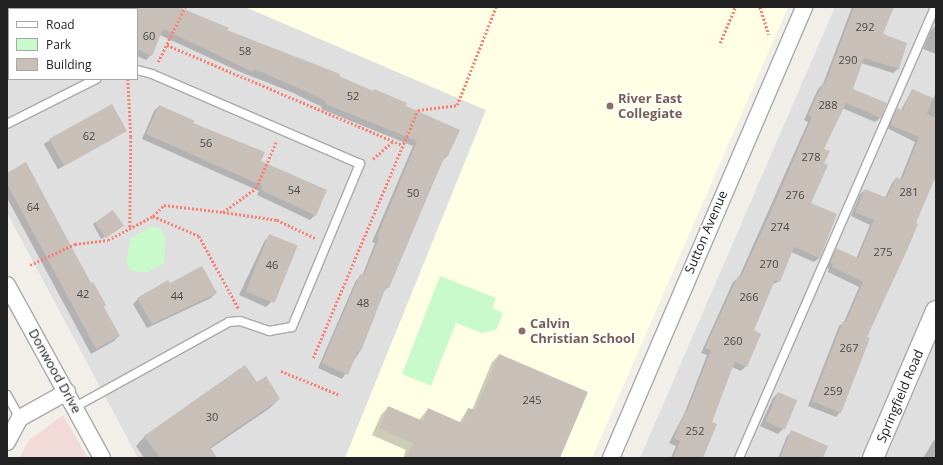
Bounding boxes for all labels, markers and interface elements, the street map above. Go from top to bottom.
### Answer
legend [8,8,138,80]
text: Road [46,16,75,33]
house number: 292 [856,20,874,34]
house number: 60 [143,29,155,43]
text: Park [46,36,71,53]
house number: 58 [239,44,251,58]
house number: 290 [839,53,857,67]
text: Building [46,56,91,73]
house number: 52 [347,89,359,103]
place label: River East Collegiate [618,91,682,122]
house number: 288 [819,98,837,112]
marker: River East Collegiate [605,101,615,111]
house number: 62 [83,129,95,143]
house number: 56 [200,136,212,150]
house number: 278 [802,150,820,164]
house number: 54 [288,183,300,197]
house number: 281 [900,185,918,199]
house number: 50 [407,186,419,200]
street label: Sutton Avenue [681,188,731,276]
house number: 276 [786,188,804,202]
house number: 64 [27,200,39,214]
house number: 274 [771,220,789,234]
house number: 275 [874,245,892,259]
house number: 270 [760,257,778,271]
house number: 46 [266,258,278,272]
house number: 42 [77,287,89,301]
house number: 44 [171,289,183,303]
house number: 266 [740,290,758,304]
house number: 48 [357,296,369,310]
place label: Calvin Christian School [530,316,635,347]
street label: Donwood Drive [25,326,85,416]
marker: Calvin Christian School [517,326,527,336]
house number: 260 [724,334,742,348]
house number: 267 [840,341,858,355]
street label: Springfield Road [873,347,927,445]
house number: 259 [824,384,842,398]
house number: 245 [523,393,541,407]
house number: 30 [206,410,218,424]
house number: 252 [686,424,704,438]

